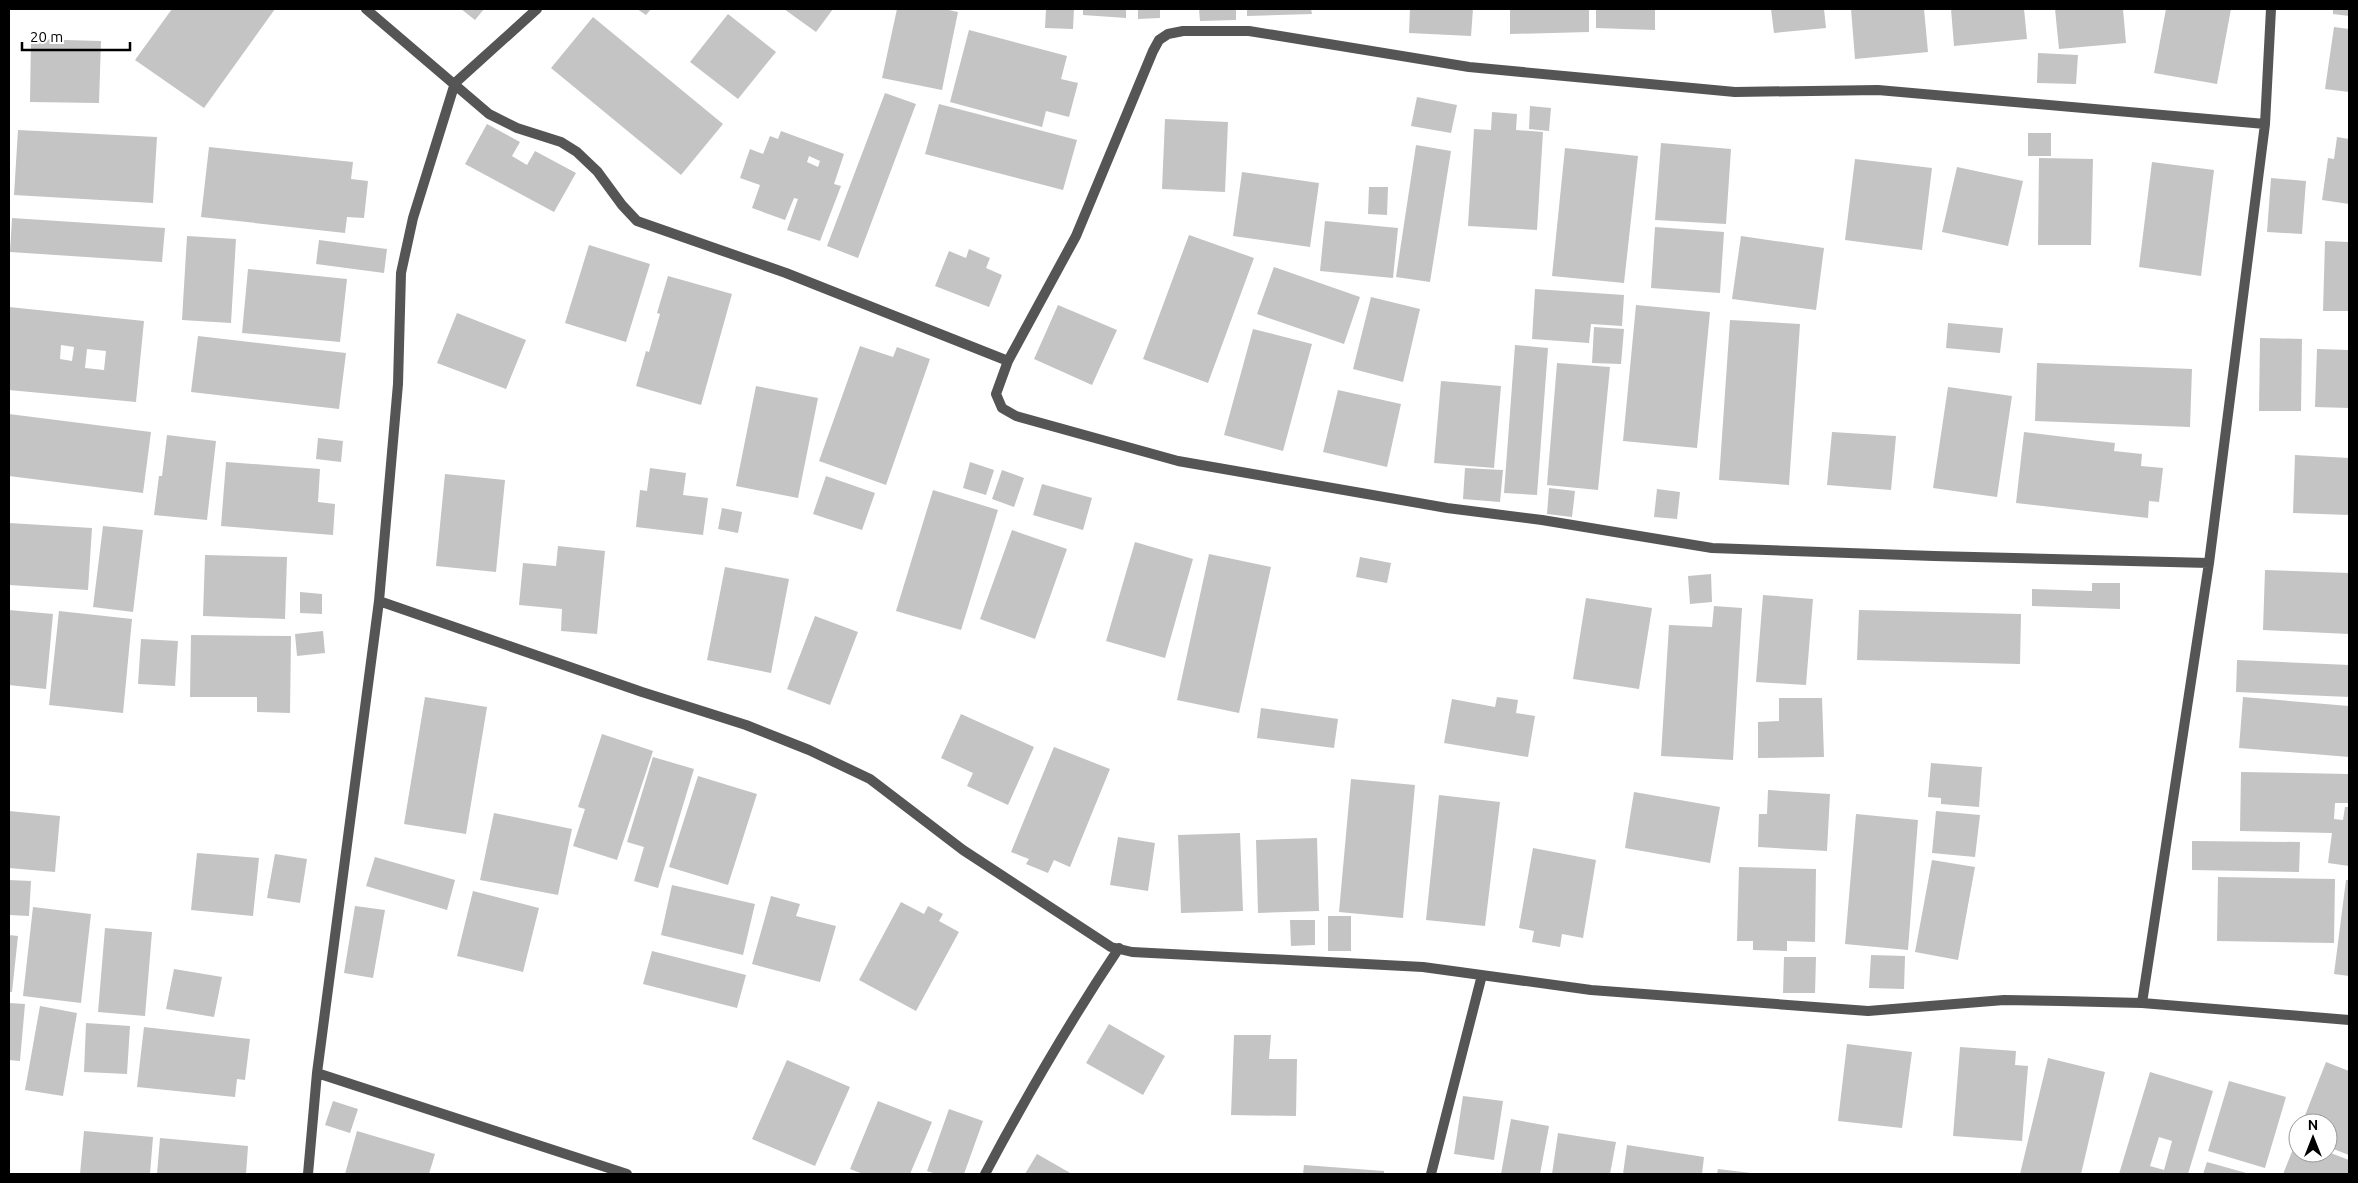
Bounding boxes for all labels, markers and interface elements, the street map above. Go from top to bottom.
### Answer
scale bar [22,20,130,52]
text: 20 m [30,28,63,45]
north arrow [2288,1113,2338,1163]
text: N [2308,1117,2318,1133]

